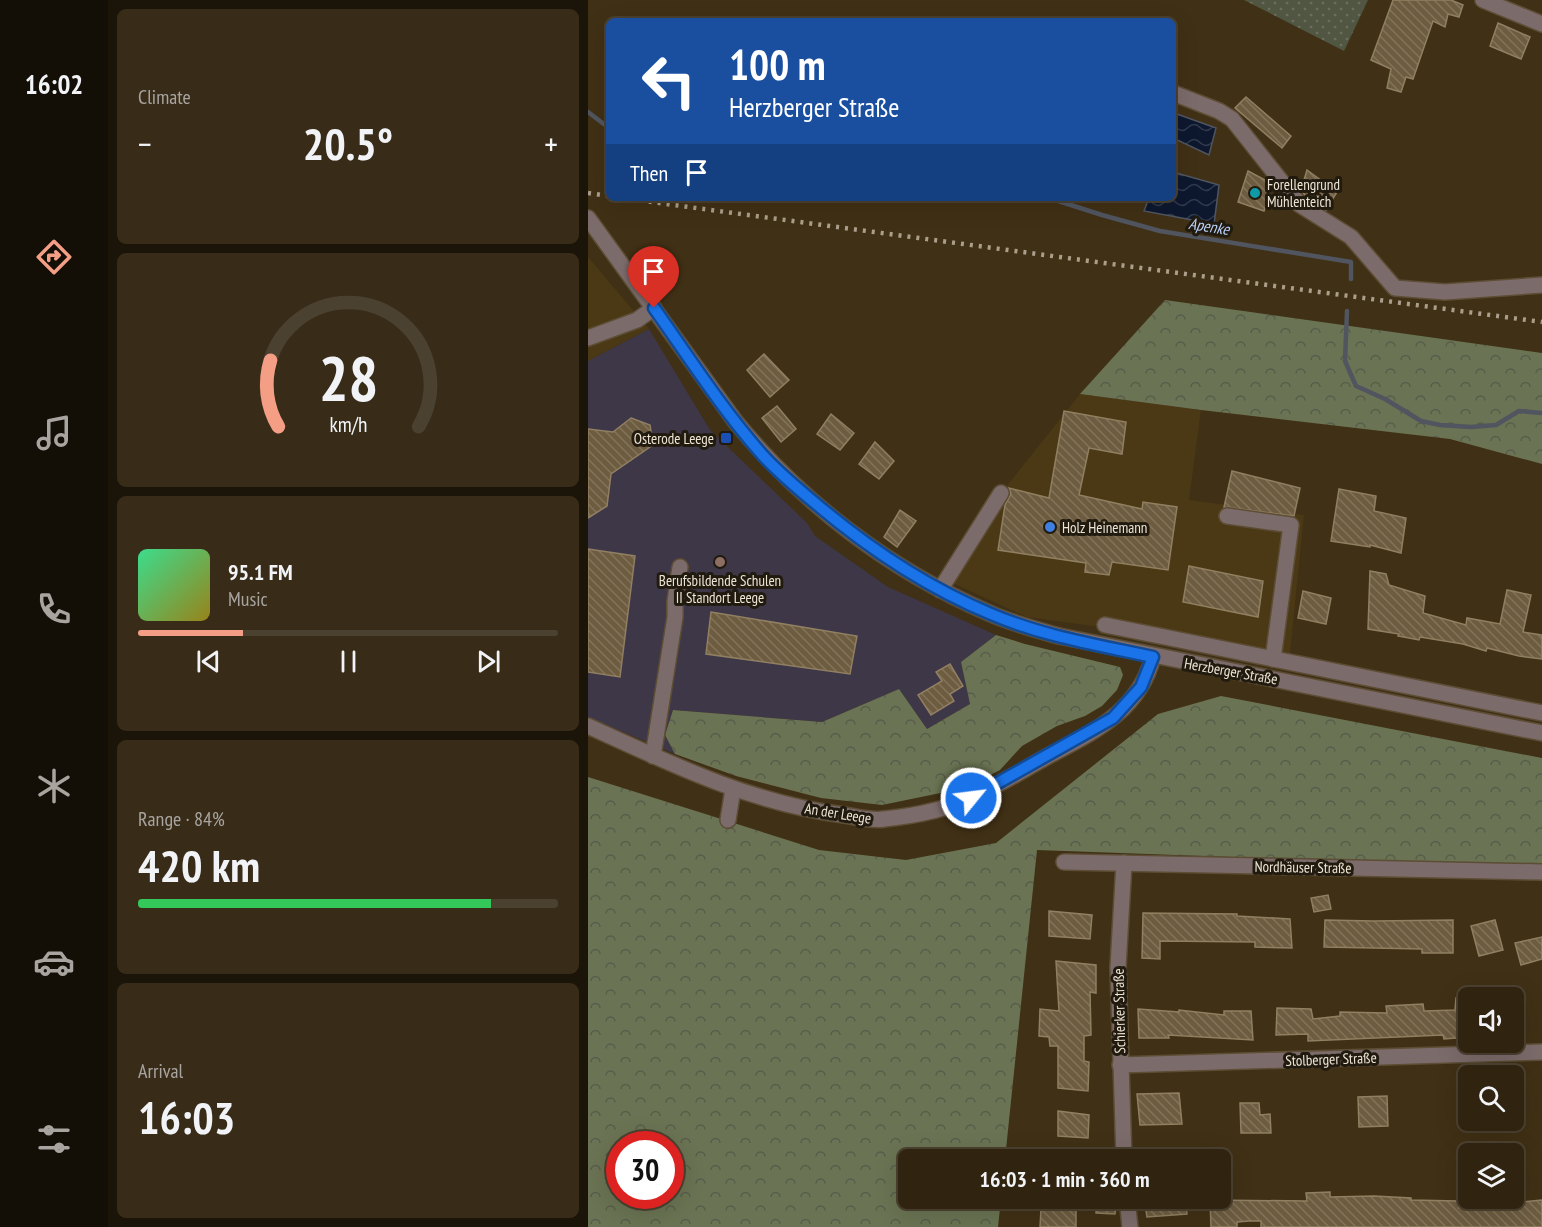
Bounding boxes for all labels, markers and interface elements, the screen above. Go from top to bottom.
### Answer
text: 100 m [729,37,826,92]
icon: left [630,42,708,120]
text: 16:02 [25,67,83,101]
text: Climate [138,84,191,110]
text: Herzberger Straße [729,90,899,124]
text: 20.5° [303,114,393,172]
text: − [138,122,152,165]
text: + [544,122,558,165]
icon: arrive [680,156,713,189]
text: Then [630,159,668,187]
place label: Forellengrund Mühlenteich [1267,175,1340,211]
marker: Forellengrund Mühlenteich [1248,186,1262,200]
water label: Apenke [1187,213,1232,239]
icon: directions [33,236,75,278]
pin [628,246,679,308]
icon: arrive [637,255,670,288]
text: 28 [318,337,378,418]
text: km/h [329,410,367,438]
icon: music [33,412,75,454]
place label: Osterode Leege [634,429,714,448]
marker: Osterode Leege [719,431,733,445]
place label: Holz Heinemann [1062,518,1147,537]
marker: Holz Heinemann [1043,520,1057,534]
marker: Berufsbildende Schulen II Standort Leege [713,555,727,569]
text: 95.1 FM [228,558,293,586]
place label: Berufsbildende Schulen II Standort Leege [659,571,781,607]
text: Music [228,586,268,612]
icon: phone [33,588,75,630]
icon: previous [192,645,225,678]
icon: pause [332,645,365,678]
icon: next [472,645,505,678]
street label: Herzberger Straße [1183,653,1279,689]
icon: climate [33,765,75,807]
position arrow [939,766,1003,830]
street label: An der Leege [803,798,873,828]
text: Range · 84% [138,806,225,832]
text: 420 km [138,836,260,894]
street label: Nordhäuser Straße [1254,857,1352,877]
icon: car [33,941,75,983]
street label: Schierker Straße [1109,968,1129,1054]
map controls [1458,987,1524,1209]
button: sound [1458,987,1524,1053]
street label: Stolberger Straße [1285,1048,1377,1070]
text: Arrival [138,1058,183,1084]
button: search [1458,1065,1524,1131]
text: 16:03 [138,1088,235,1146]
icon: filters [33,1118,75,1160]
speed limit sign: 30 [606,1131,684,1209]
button: layers [1458,1143,1524,1209]
text: 16:03 · 1 min · 360 m [979,1165,1150,1193]

